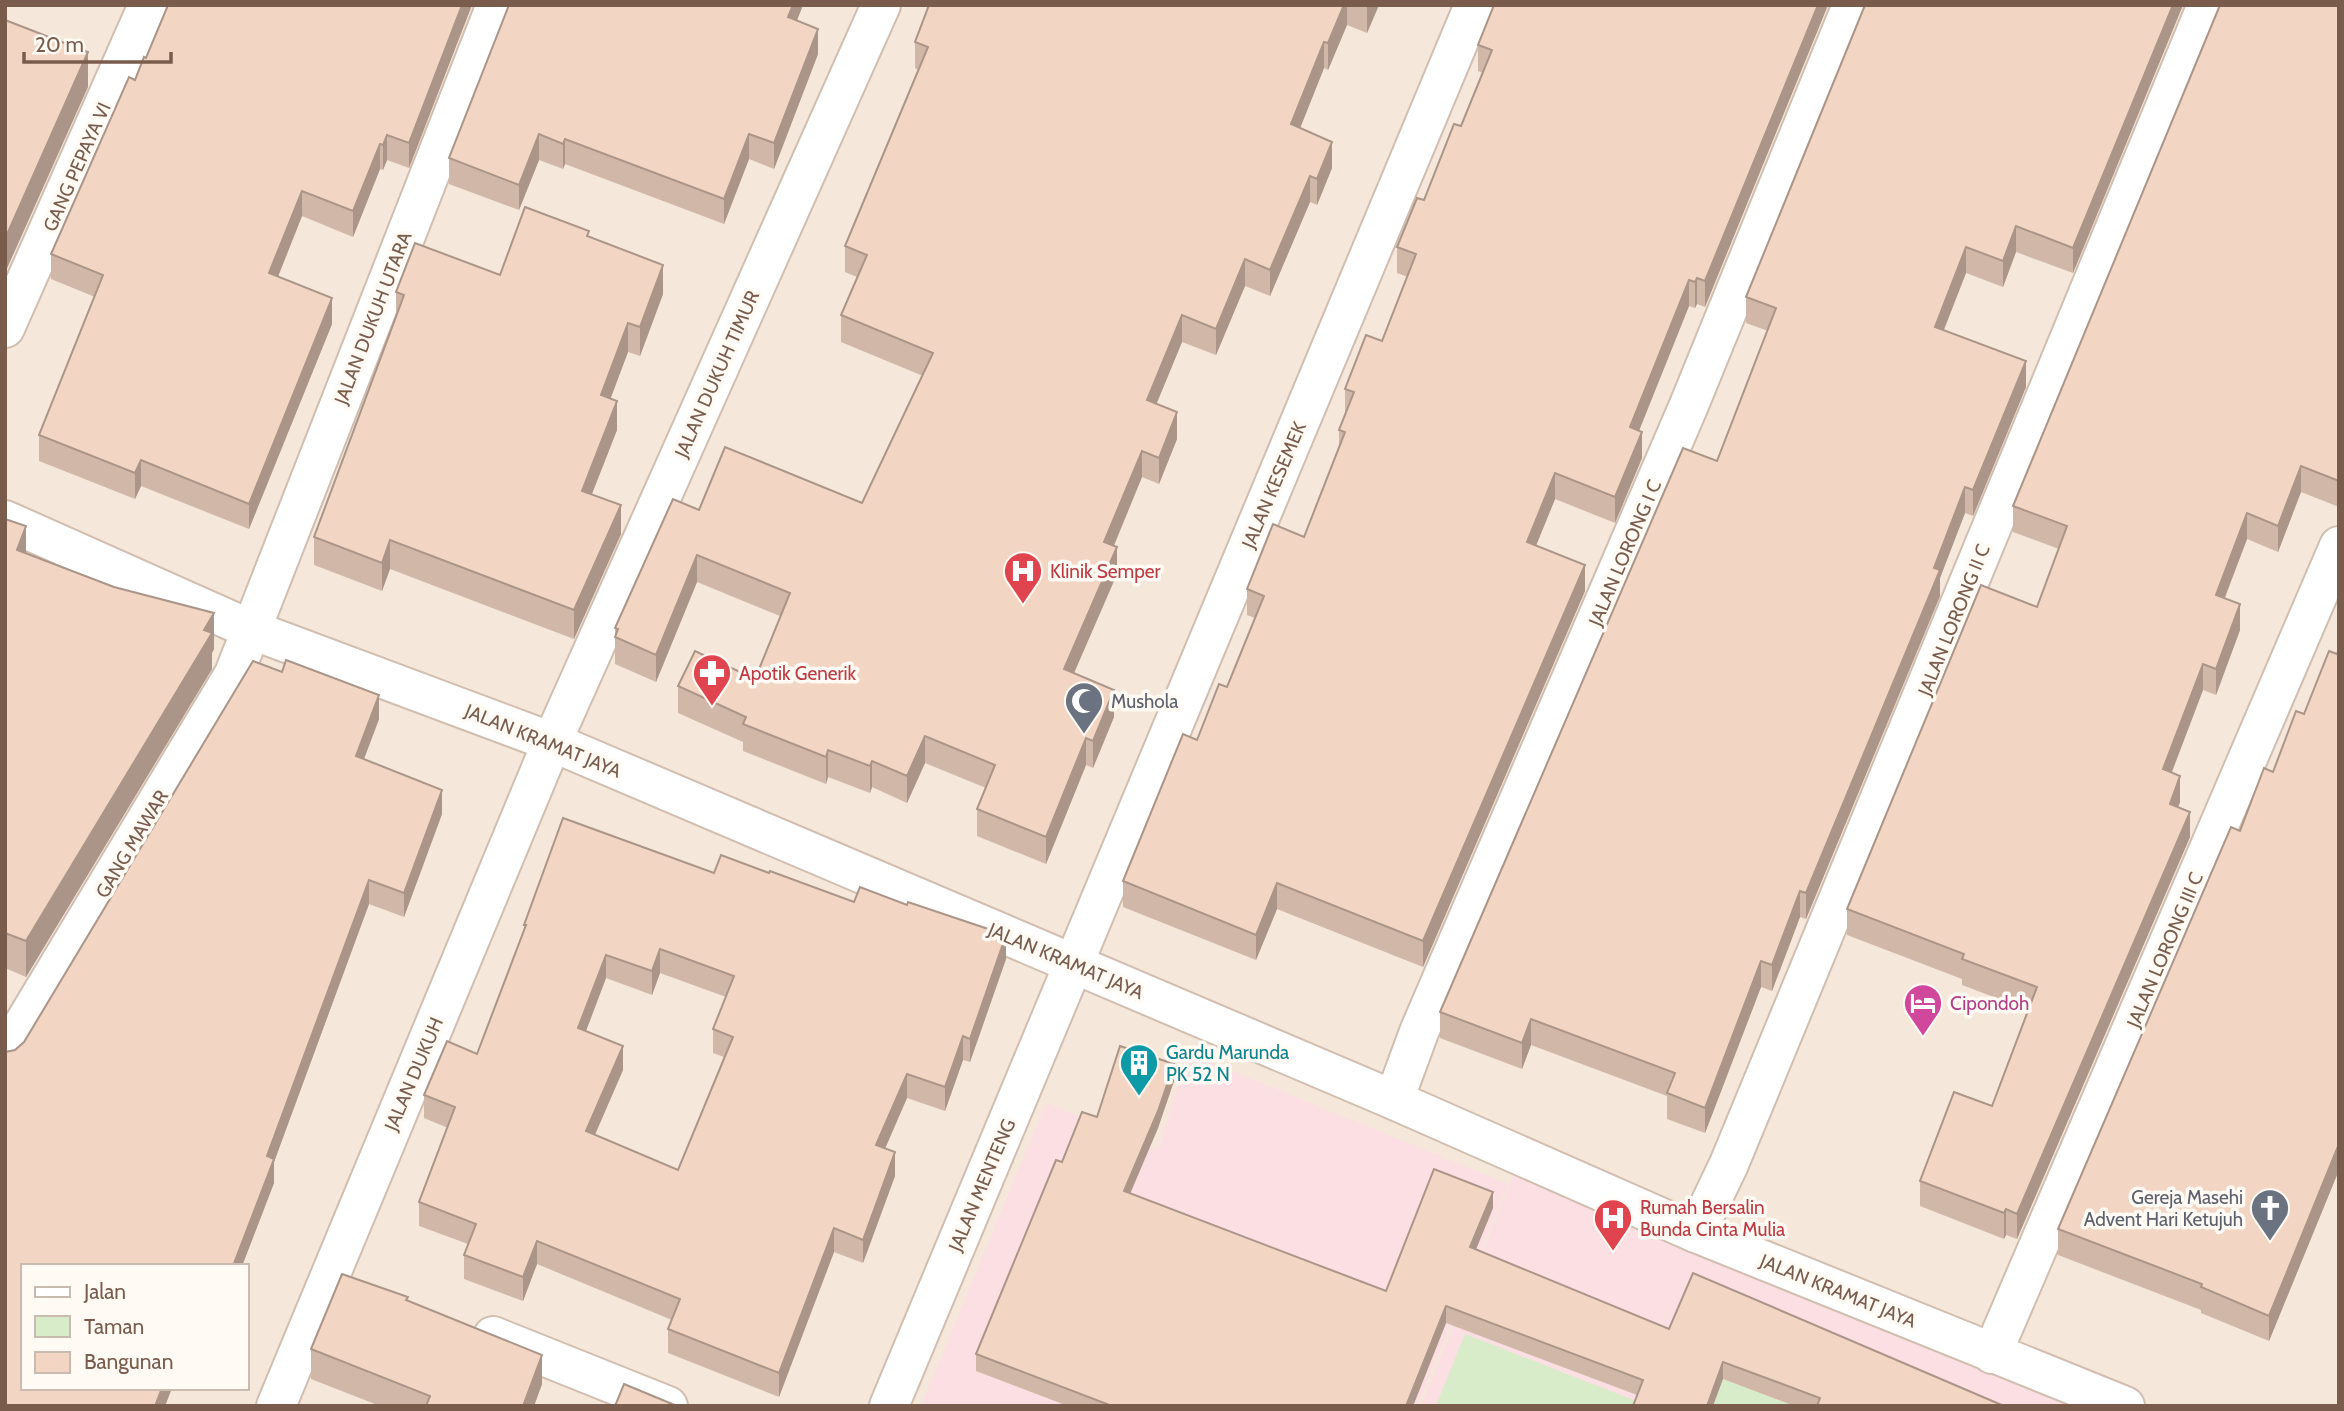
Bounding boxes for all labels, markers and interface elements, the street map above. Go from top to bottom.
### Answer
scale bar [24,21,172,65]
text: 20 m [35,32,84,57]
street label: GANG PEPAYA VI [38,99,116,235]
street label: JALAN DUKUH UTARA [329,228,417,408]
street label: JALAN DUKUH TIMUR [669,286,764,462]
street label: JALAN KESEMEK [1237,418,1311,553]
street label: JALAN LORONG I C [1583,476,1666,630]
street label: JALAN LORONG II C [1913,541,1995,700]
hospital icon: Klinik Semper [1002,550,1044,605]
place label: Klinik Semper [1050,560,1161,583]
pharmacy icon: Apotik Generik [691,652,733,707]
place label: Apotik Generik [739,662,857,685]
mosque icon: Mushola [1063,680,1105,735]
place label: Mushola [1111,690,1178,713]
street label: JALAN KRAMAT JAYA [461,699,625,783]
street label: GANG MAWAR [91,785,173,902]
street label: JALAN LORONG III C [2122,869,2208,1032]
street label: JALAN KRAMAT JAYA [984,918,1147,1004]
hotel icon: Cipondoh [1902,982,1944,1037]
place label: Cipondoh [1950,992,2029,1015]
street label: JALAN DUKUH [379,1014,448,1135]
place label: Gardu Marunda PK 52 N [1166,1041,1289,1086]
building icon: Gardu Marunda PK 52 N [1118,1042,1160,1097]
street label: JALAN MENTENG [943,1115,1020,1256]
place label: Gereja Masehi Advent Hari Ketujuh [2084,1186,2243,1231]
church icon: Gereja Masehi Advent Hari Ketujuh [2249,1187,2291,1242]
place label: Rumah Bersalin Bunda Cinta Mulia [1640,1196,1785,1241]
hospital icon: Rumah Bersalin Bunda Cinta Mulia [1592,1197,1634,1252]
street label: JALAN KRAMAT JAYA [1756,1249,1920,1333]
legend [21,1264,248,1390]
text: Jalan [83,1279,126,1304]
text: Taman [84,1314,144,1339]
text: Bangunan [84,1349,173,1374]

